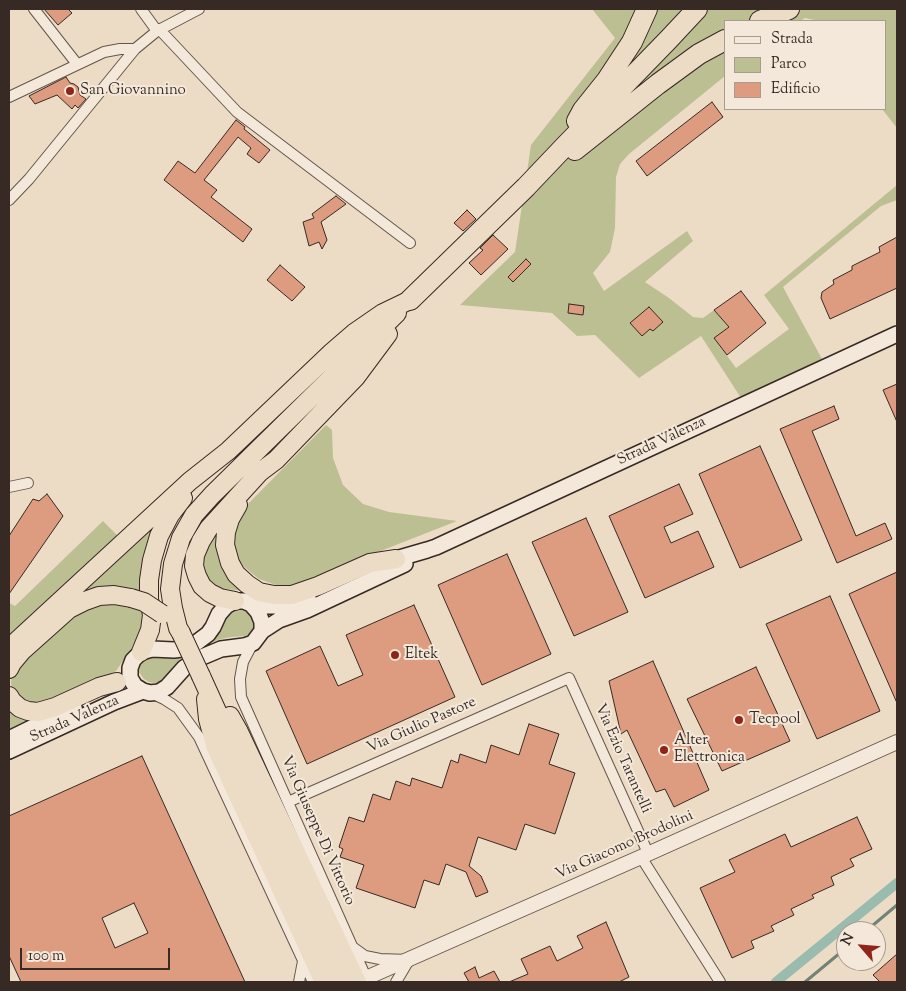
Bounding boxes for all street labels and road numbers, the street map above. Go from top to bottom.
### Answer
street label: Strada Valenza [615,414,709,470]
street label: Strada Valenza [28,692,122,748]
street label: Via Giulio Pastore [365,694,479,758]
street label: Via Ezio Tarantelli [590,702,654,816]
street label: Via Giuseppe Di Vittorio [276,754,358,908]
street label: Via Giacomo Brodolini [553,808,697,884]

